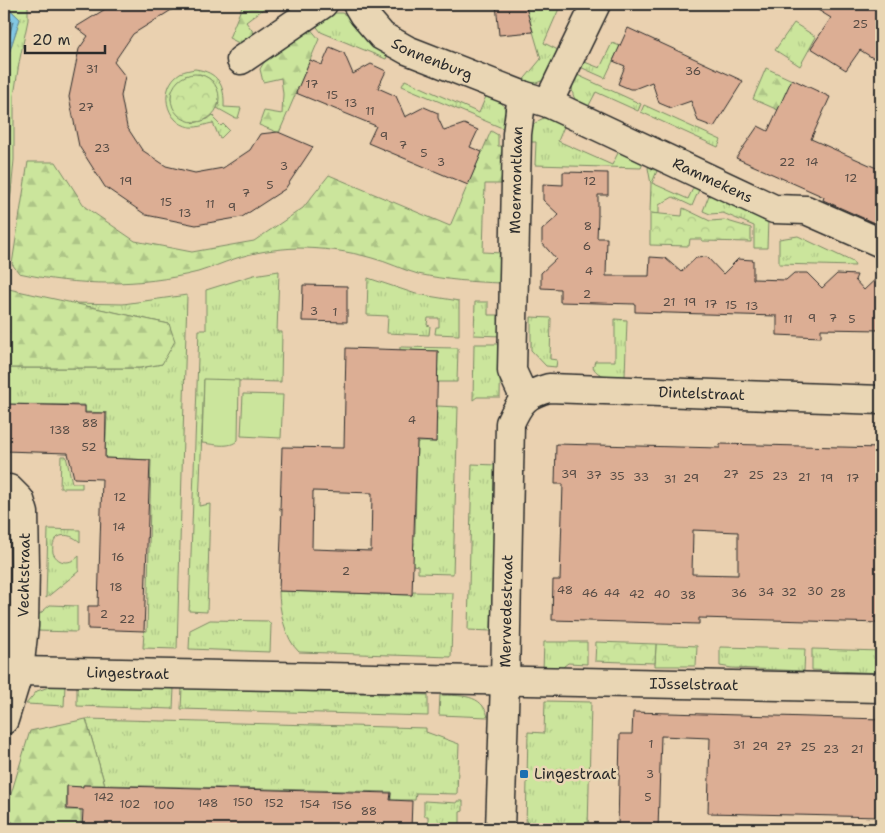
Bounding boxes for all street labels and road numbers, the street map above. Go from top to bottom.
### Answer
street label: Sonnenburg [388,33,476,85]
street label: Moermontlaan [505,125,528,234]
street label: Rammekens [669,153,756,208]
street label: Dintelstraat [658,382,745,405]
street label: Vechtstraat [13,532,35,618]
street label: Merwedestraat [495,554,517,668]
street label: Lingestraat [86,662,170,684]
street label: IJsselstraat [649,673,739,695]

